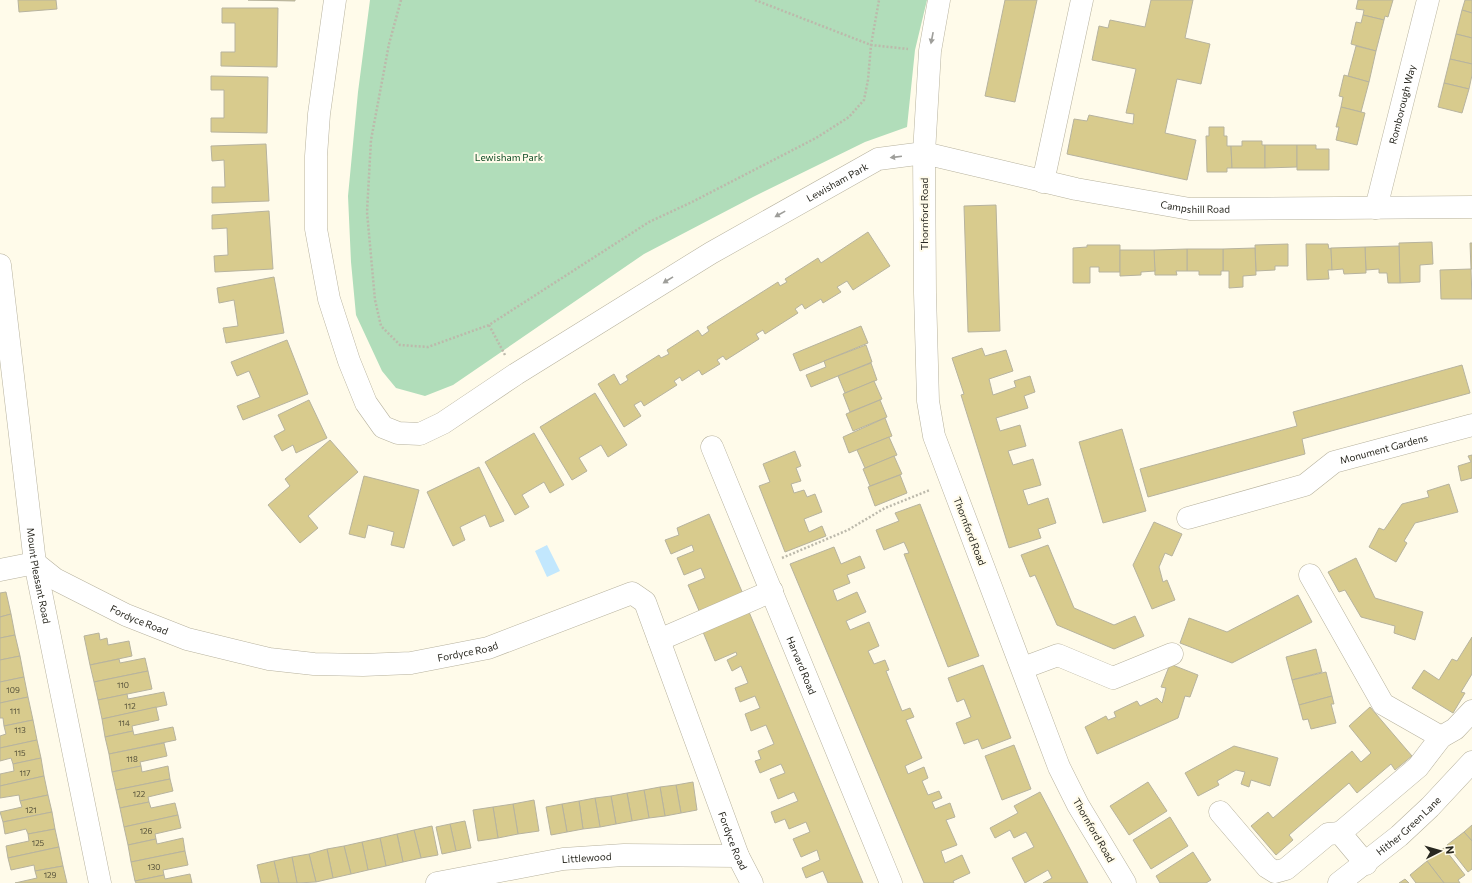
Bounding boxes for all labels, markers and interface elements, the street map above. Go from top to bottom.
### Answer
one-way arrow [929,32,935,44]
street label: Romborough Way [1386,63,1418,145]
park label: Lewisham Park [475,151,544,163]
one-way arrow [889,154,902,160]
street label: Lewisham Park [804,160,870,204]
street label: Thornford Road [918,178,930,250]
street label: Campshill Road [1160,198,1230,215]
one-way arrow [774,211,786,217]
one-way arrow [663,276,673,284]
street label: Monument Gardens [1338,431,1429,466]
street label: Thornford Road [951,495,989,567]
street label: Mount Pleasant Road [25,527,53,625]
street label: Fordyce Road [108,602,170,637]
street label: Harvard Road [784,634,819,696]
street label: Fordyce Road [436,639,500,664]
house number: 110 [117,680,129,690]
house number: 109 [6,685,20,695]
house number: 112 [124,701,136,711]
house number: 111 [10,706,20,716]
house number: 114 [118,718,130,728]
house number: 113 [14,725,26,735]
house number: 115 [14,748,26,758]
house number: 118 [126,754,138,764]
house number: 117 [19,768,31,778]
house number: 122 [133,789,146,799]
street label: Hither Green Lane [1374,794,1443,858]
street label: Thornford Road [1071,796,1117,865]
house number: 121 [25,805,37,815]
street label: Fordyce Road [716,810,750,872]
house number: 126 [140,826,152,836]
north arrow [1420,831,1460,871]
house number: 125 [32,838,45,848]
text: N [1444,845,1457,855]
street label: Littlewood [561,850,612,865]
house number: 130 [147,862,161,872]
house number: 129 [44,870,56,880]

